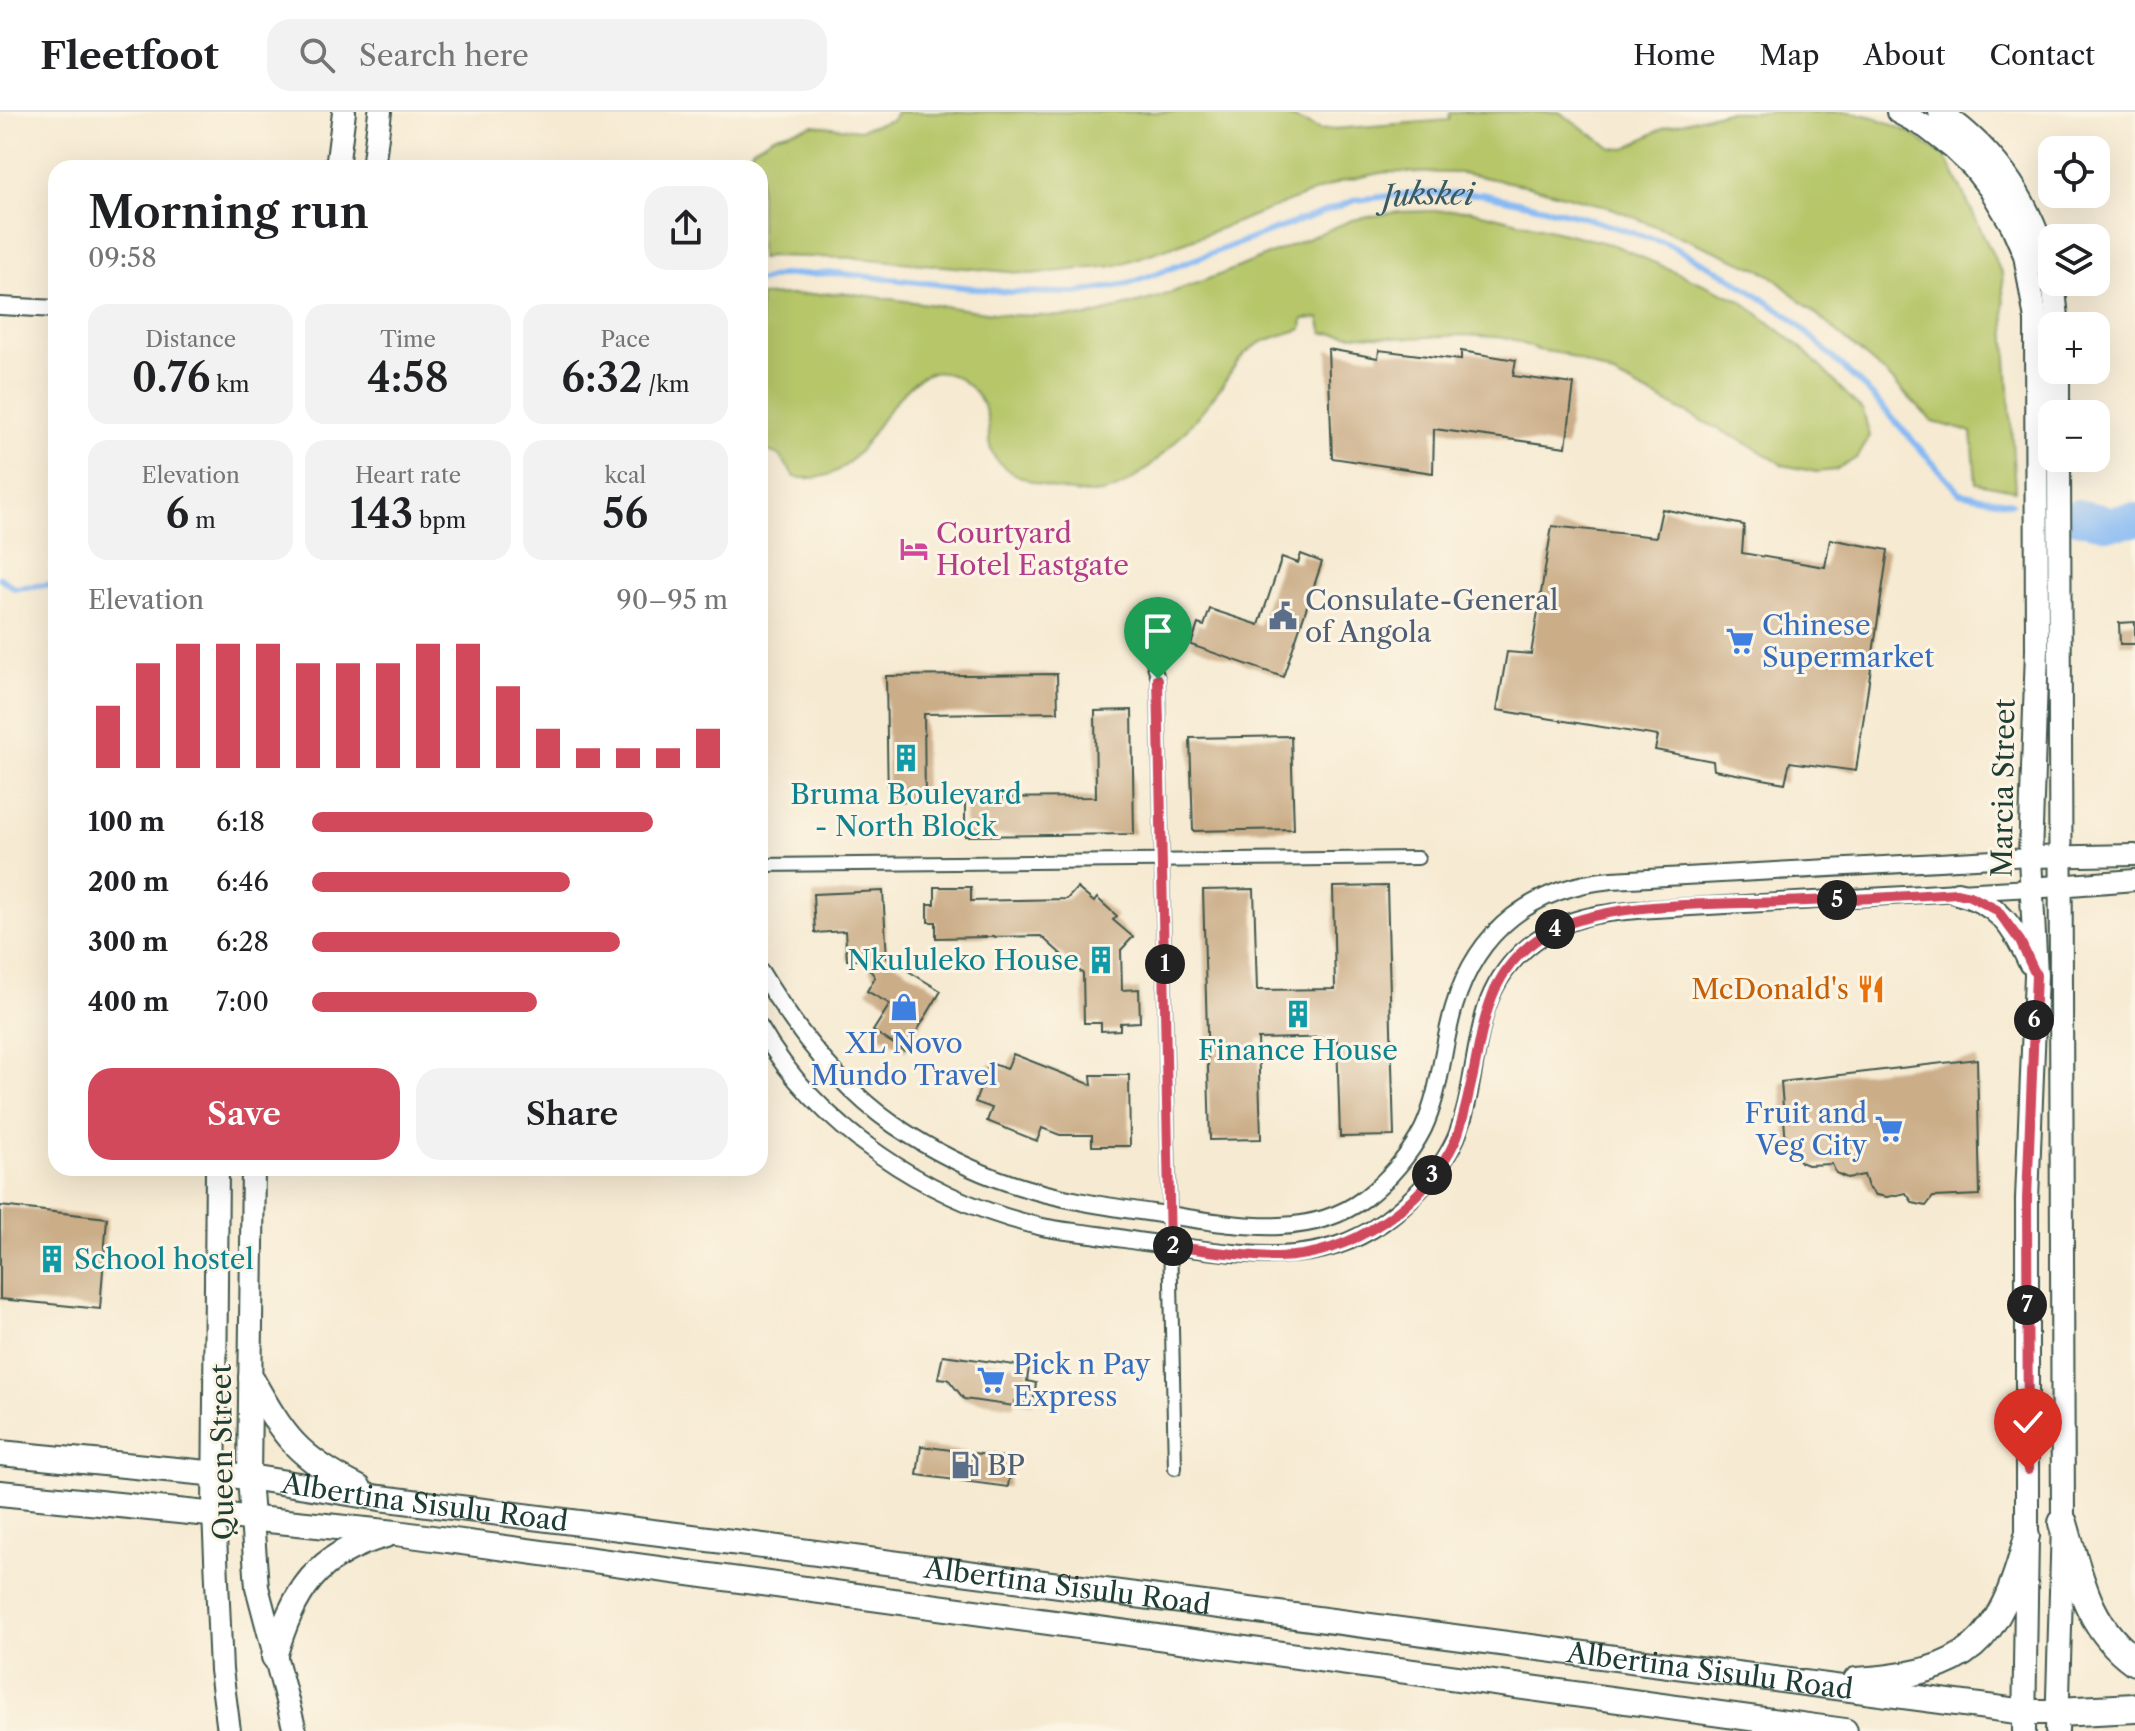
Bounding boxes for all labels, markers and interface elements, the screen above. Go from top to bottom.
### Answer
search box [267,19,827,91]
text: Fleetfoot [40,32,219,79]
icon: search [295,33,339,77]
text: Search here [359,37,529,74]
text: Home [1633,38,1715,72]
text: Map [1759,38,1819,72]
text: About [1863,38,1945,72]
text: Contact [1989,38,2095,72]
map controls [2038,136,2110,472]
button: locate [2038,136,2110,208]
water label: Jukskei [1372,174,1476,216]
text: Morning run [88,185,369,239]
button: share [644,186,728,270]
button: layers [2038,224,2110,296]
text: 09:58 [88,242,157,274]
button: + [2038,312,2110,384]
text: Distance [145,326,236,353]
text: Time [380,326,436,353]
text: Pace [600,326,650,353]
text: 0.76 [132,353,210,402]
text: 4:58 [367,353,449,402]
text: 6:32 [561,353,642,402]
text: km [210,371,249,398]
text: /km [642,371,689,398]
button: − [2038,400,2110,472]
text: Elevation [142,462,240,489]
text: Heart rate [355,462,461,489]
text: kcal [605,462,646,489]
text: 6 [166,489,189,538]
text: 143 [350,489,413,538]
text: 56 [602,489,648,538]
text: m [189,507,216,534]
text: bpm [413,507,466,534]
place label: Courtyard Hotel Eastgate [936,516,1129,582]
hotel icon: Courtyard Hotel Eastgate [899,534,929,564]
place label: Consulate-General of Angola [1305,583,1558,649]
text: Elevation [88,584,204,616]
text: 90–95 m [616,584,728,616]
pin [1124,597,1192,679]
public building icon: Consulate-General of Angola [1268,601,1298,631]
place label: Chinese Supermarket [1762,608,1934,674]
icon: arrive [1136,609,1180,653]
supermarket icon: Chinese Supermarket [1725,626,1755,656]
street label: Marcia Street [1984,698,2022,878]
building icon: Bruma Boulevard - North Block [891,743,921,773]
place label: Bruma Boulevard - North Block [790,777,1022,843]
text: 100 m [88,806,165,838]
text: 6:18 [216,806,265,838]
text: 200 m [88,866,169,898]
text: 6:46 [216,866,269,898]
pin: 5 [1817,880,1857,920]
text: 5 [1831,886,1843,913]
pin: 4 [1535,909,1575,949]
text: 4 [1548,915,1562,942]
text: 300 m [88,926,168,958]
text: 6:28 [216,926,269,958]
place label: Nkululeko House [848,943,1079,977]
pin: 1 [1145,944,1185,984]
building icon: Nkululeko House [1086,945,1116,975]
text: 1 [1160,950,1170,977]
place label: McDonald's [1691,972,1849,1006]
restaurant icon: McDonald's [1856,974,1886,1004]
text: 400 m [88,986,169,1018]
text: 7:00 [216,986,269,1018]
shop icon: XL Novo Mundo Travel [889,992,919,1022]
building icon: Finance House [1283,999,1313,1029]
pin: 6 [2014,1000,2054,1040]
text: 6 [2027,1006,2041,1033]
place label: XL Novo Mundo Travel [811,1026,997,1092]
place label: Finance House [1198,1033,1398,1067]
button: Save [88,1068,400,1160]
button: Share [416,1068,728,1160]
place label: Fruit and Veg City [1745,1096,1867,1162]
supermarket icon: Fruit and Veg City [1874,1114,1904,1144]
pin: 3 [1412,1155,1452,1195]
text: 3 [1426,1161,1438,1188]
pin: 2 [1153,1226,1193,1266]
text: 2 [1167,1232,1180,1259]
place label: School hostel [74,1242,254,1276]
building icon: School hostel [37,1244,67,1274]
pin: 7 [2007,1285,2047,1325]
text: 7 [2021,1291,2033,1318]
place label: Pick n Pay Express [1013,1347,1151,1413]
street label: Queen Street [203,1364,241,1540]
supermarket icon: Pick n Pay Express [976,1365,1006,1395]
pin [1994,1388,2062,1470]
icon: check [2006,1400,2050,1444]
place label: BP [987,1448,1025,1482]
fuel station icon: BP [950,1450,980,1480]
street label: Albertina Sisulu Road [279,1465,570,1538]
street label: Albertina Sisulu Road [921,1550,1213,1622]
street label: Albertina Sisulu Road [1564,1635,1855,1706]

